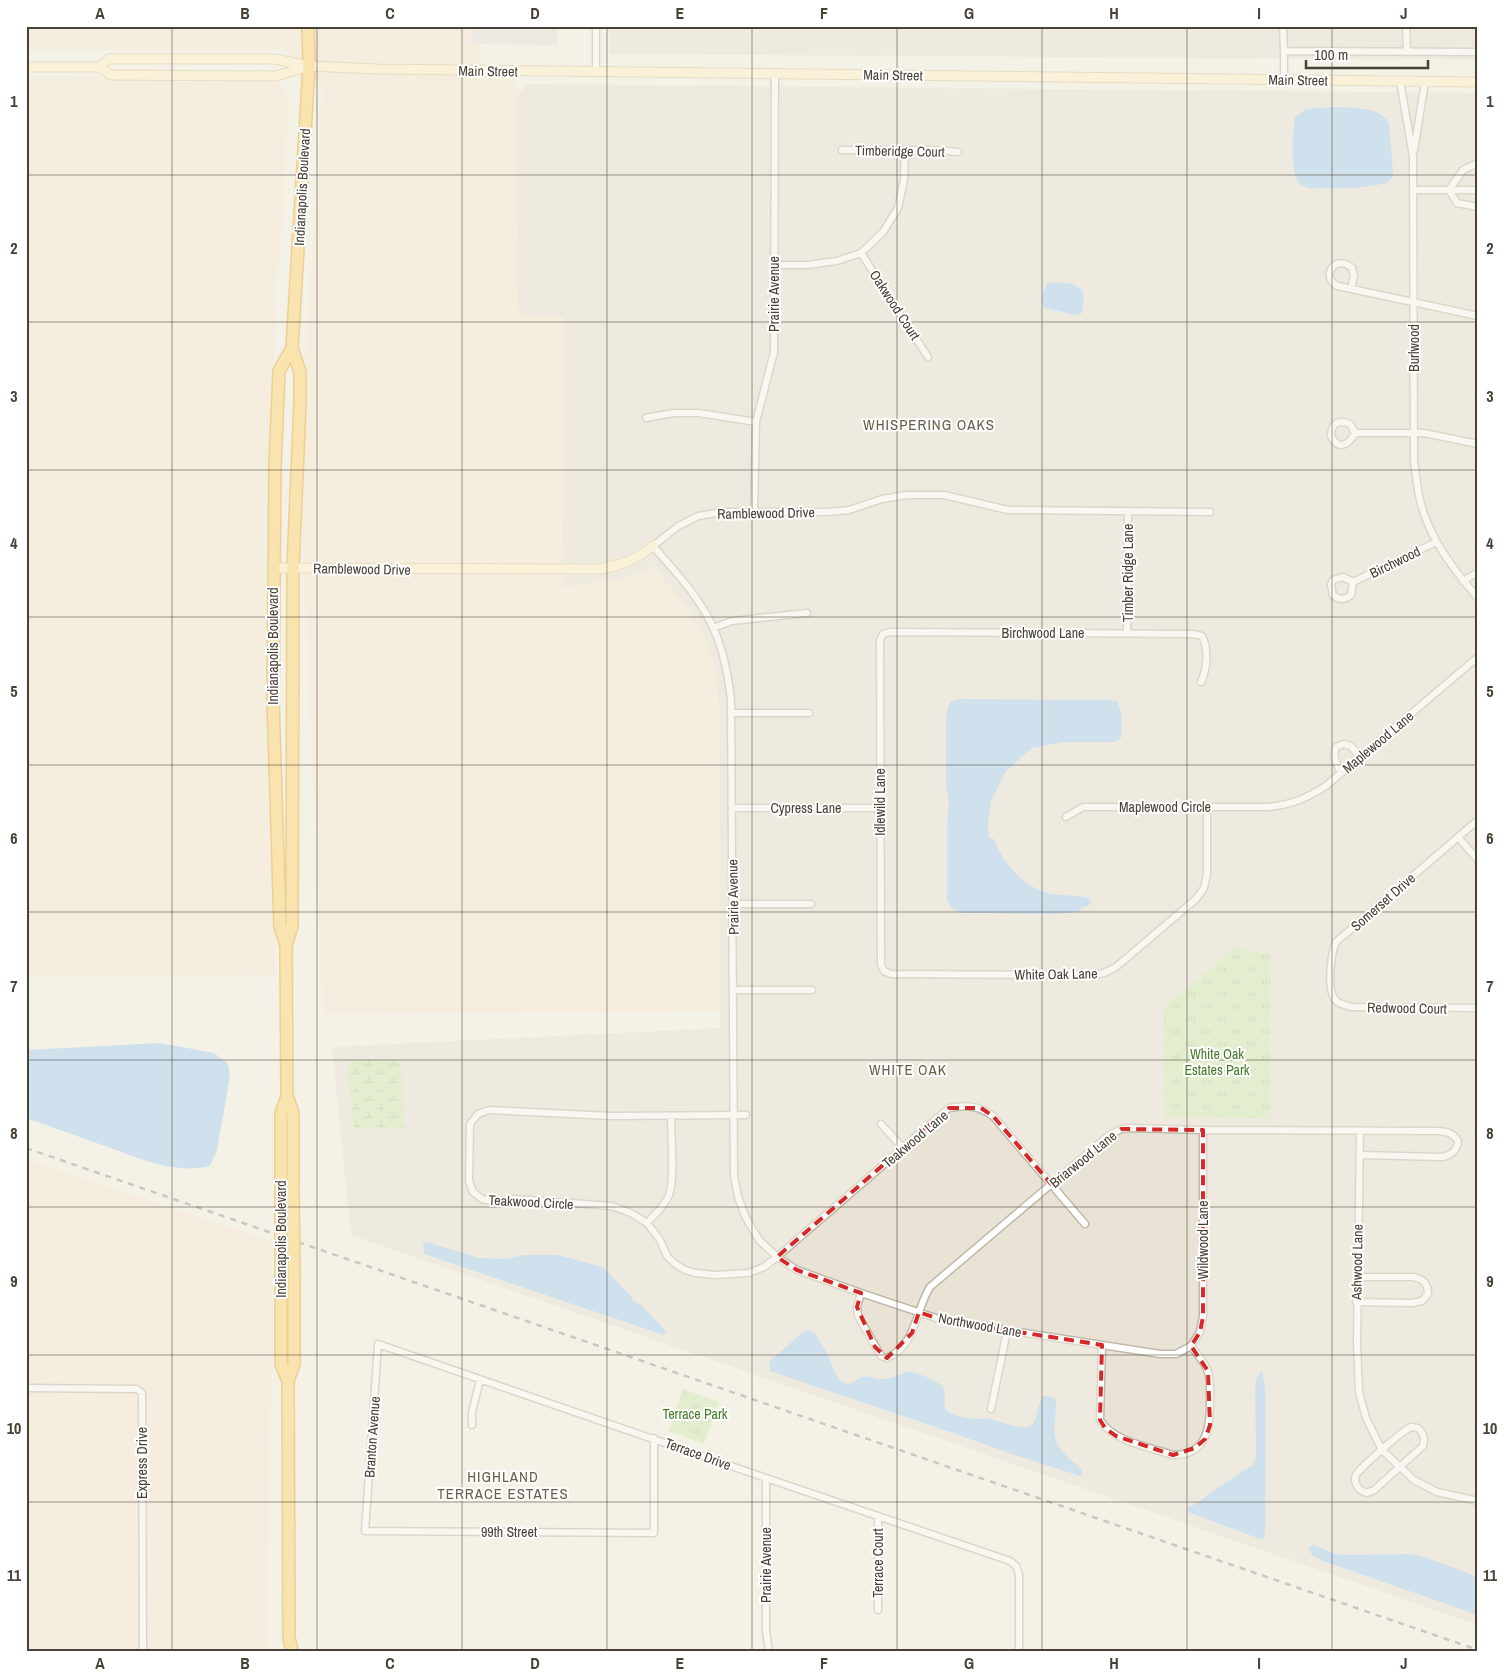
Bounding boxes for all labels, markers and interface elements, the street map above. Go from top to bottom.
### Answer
text: A [95,2,105,24]
text: B [240,2,250,24]
text: C [385,2,395,24]
text: D [530,2,540,24]
text: E [676,2,685,24]
text: F [820,2,828,24]
text: G [964,2,974,24]
text: H [1109,2,1119,24]
text: I [1257,2,1261,24]
text: J [1400,2,1408,24]
scale bar [1306,38,1429,70]
text: 100 m [1314,44,1348,65]
street label: Main Street [458,61,518,81]
street label: Main Street [863,65,923,85]
street label: Main Street [1268,70,1328,90]
text: 1 [10,90,18,112]
text: 1 [1486,90,1494,112]
street label: Indianapolis Boulevard [290,128,314,246]
street label: Timberidge Court [855,141,945,161]
text: 2 [10,237,18,259]
text: 2 [1486,237,1494,259]
street label: Prairie Avenue [765,256,783,332]
street label: Oakwood Court [866,267,924,343]
street label: Burlwood [1405,324,1423,372]
text: 3 [10,385,18,407]
text: 3 [1486,385,1494,407]
district label: WHISPERING OAKS [863,414,995,435]
street label: Ramblewood Drive [717,503,815,523]
street label: Timber Ridge Lane [1119,524,1137,622]
text: 4 [10,532,18,554]
text: 4 [1486,532,1494,554]
street label: Birchwood [1367,542,1423,582]
street label: Ramblewood Drive [313,559,411,579]
street label: Indianapolis Boulevard [264,587,282,705]
street label: Birchwood Lane [1002,624,1084,642]
text: 5 [10,680,18,702]
text: 5 [1486,680,1494,702]
street label: Maplewood Lane [1339,707,1417,777]
street label: Idlewild Lane [871,768,889,836]
street label: Maplewood Circle [1119,798,1211,816]
street label: Cypress Lane [771,799,841,817]
text: 6 [10,827,18,849]
text: 6 [1486,827,1494,849]
street label: Prairie Avenue [723,859,743,935]
street label: Somerset Drive [1347,869,1419,935]
street label: White Oak Lane [1014,964,1098,984]
text: 7 [10,975,18,997]
text: 7 [1486,975,1494,997]
street label: Redwood Court [1367,998,1447,1018]
park label: White Oak Estates Park [1184,1045,1250,1079]
district label: WHITE OAK [869,1059,947,1080]
street label: Teakwood Lane [878,1106,952,1172]
text: 8 [10,1122,18,1144]
text: 8 [1486,1122,1494,1144]
street label: Briarwood Lane [1046,1127,1120,1191]
street label: Indianapolis Boulevard [272,1180,290,1298]
street label: Teakwood Circle [488,1191,574,1213]
street label: Wildwood Lane [1194,1200,1212,1280]
street label: Ashwood Lane [1347,1224,1367,1301]
text: 9 [10,1270,18,1292]
text: 9 [1486,1270,1494,1292]
street label: Northwood Lane [937,1309,1023,1341]
street label: Branton Avenue [360,1396,384,1478]
park label: Terrace Park [662,1405,728,1423]
text: 10 [7,1417,21,1439]
text: 10 [1483,1417,1497,1439]
street label: Express Drive [133,1427,151,1499]
street label: Terrace Drive [663,1434,733,1474]
district label: HIGHLAND TERRACE ESTATES [437,1466,569,1504]
street label: 99th Street [481,1523,537,1541]
street label: Prairie Avenue [757,1527,775,1603]
street label: Terrace Court [869,1528,887,1598]
text: 11 [7,1564,22,1586]
text: 11 [1483,1564,1498,1586]
text: A [95,1652,105,1674]
text: B [240,1652,250,1674]
text: C [385,1652,395,1674]
text: D [530,1652,540,1674]
text: E [676,1652,685,1674]
text: F [820,1652,828,1674]
text: G [964,1652,974,1674]
text: H [1109,1652,1119,1674]
text: I [1257,1652,1261,1674]
text: J [1400,1652,1408,1674]

